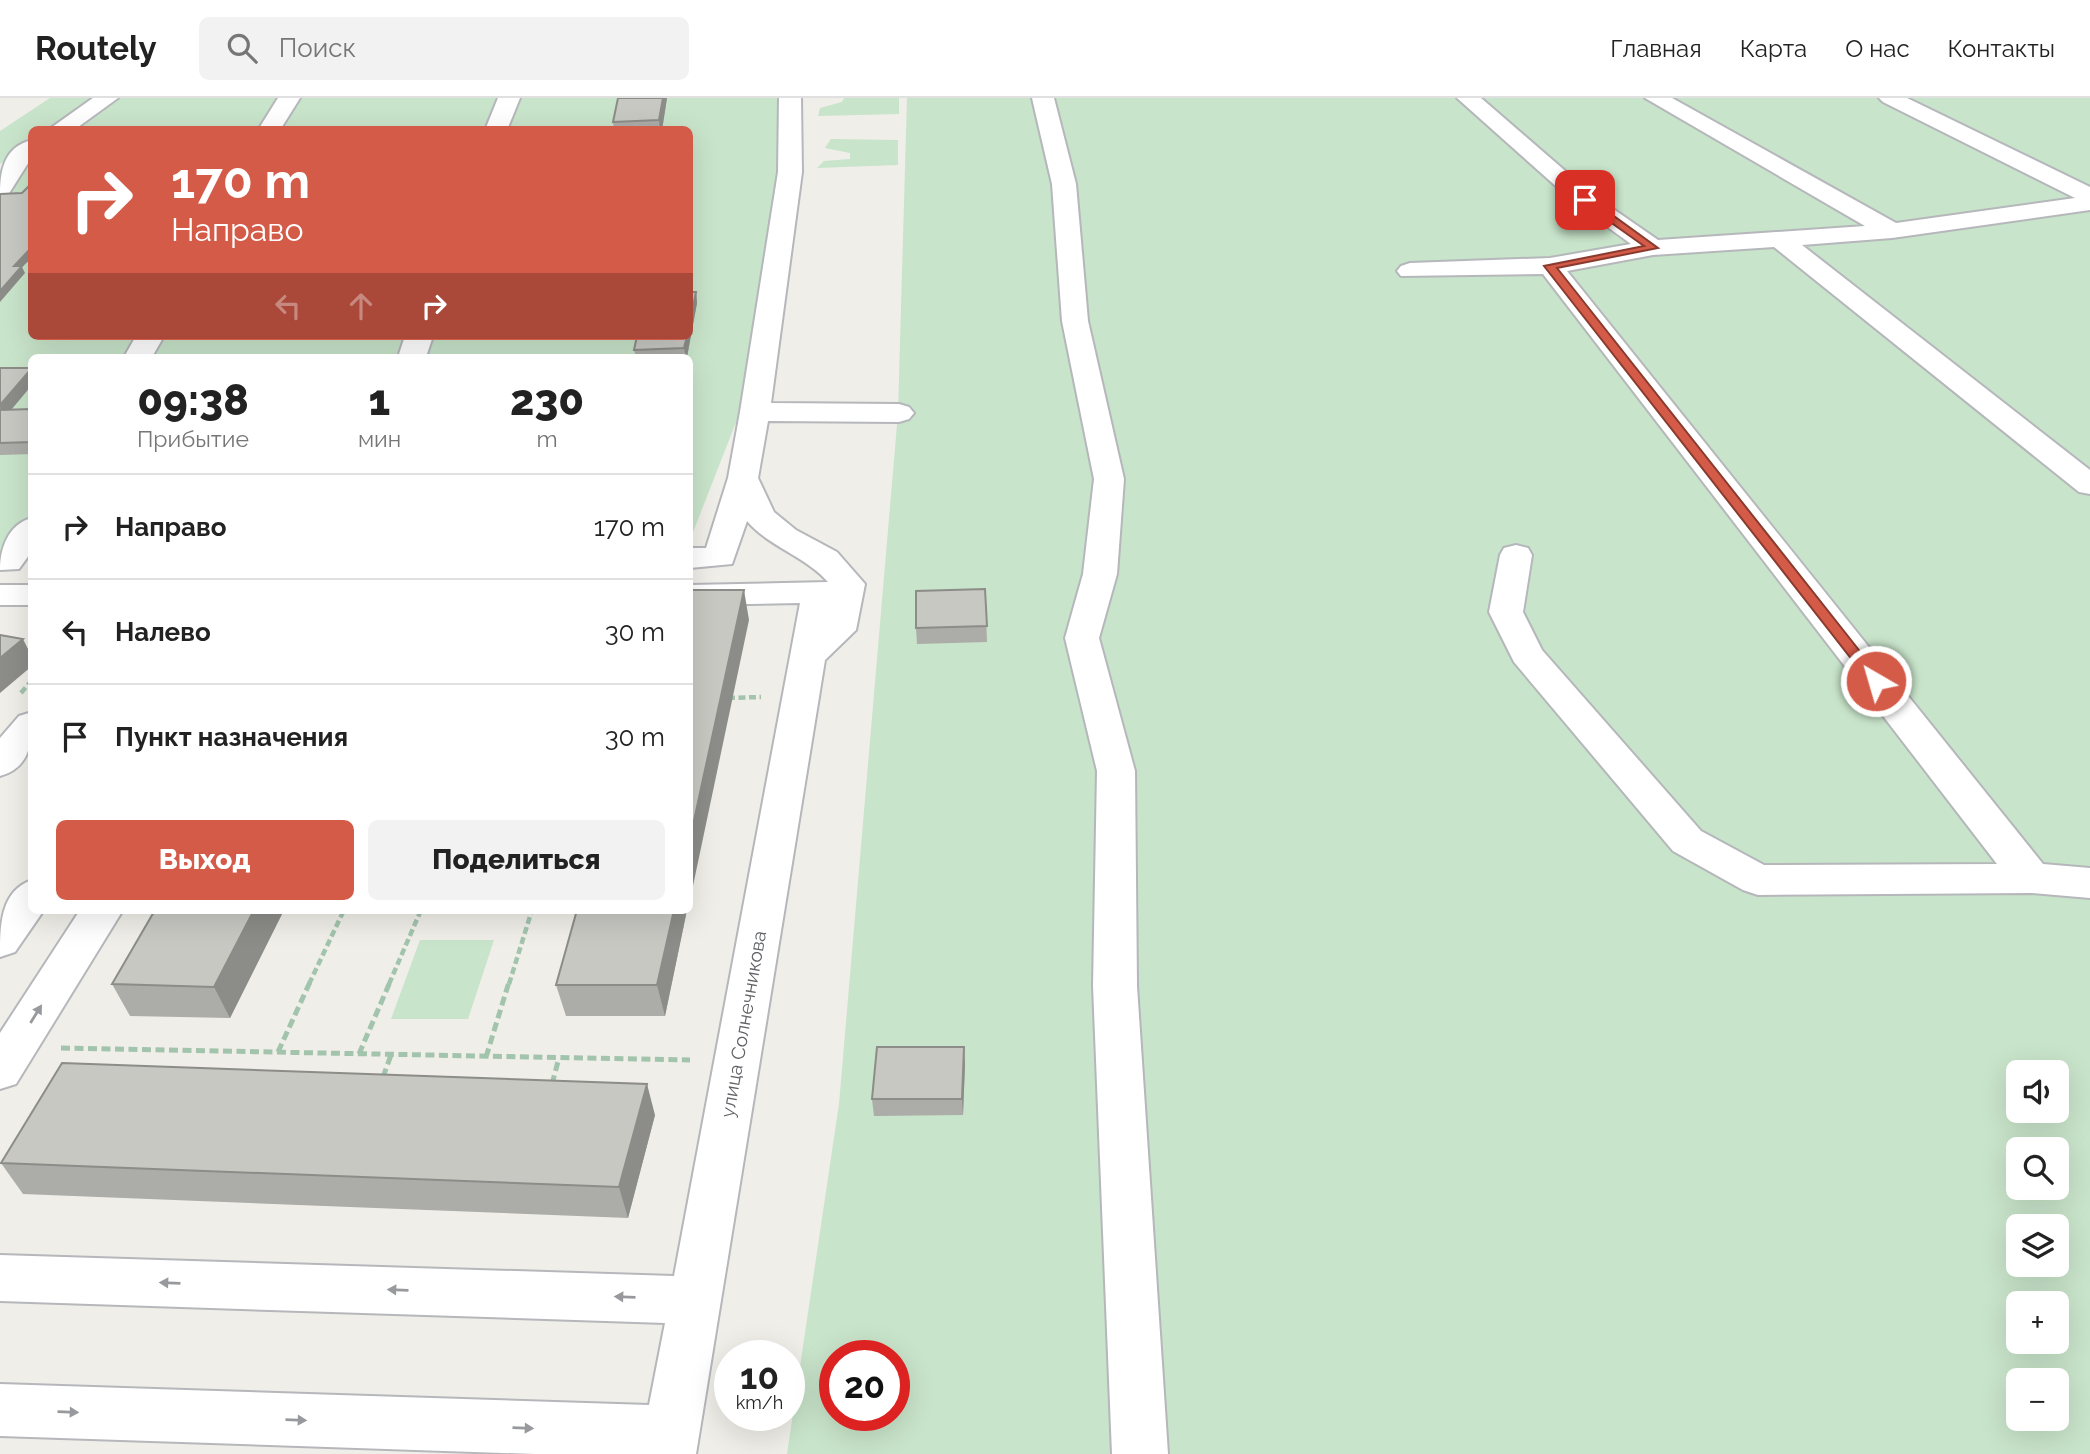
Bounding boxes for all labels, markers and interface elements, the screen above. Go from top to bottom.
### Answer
search box [199,17,689,80]
text: Routely [35,29,157,68]
icon: search [223,29,261,67]
text: Поиск [279,33,356,63]
text: Главная [1610,34,1702,63]
text: Карта [1740,34,1807,63]
text: О нас [1845,34,1910,63]
text: Контакты [1948,34,2055,63]
text: 170 m [171,152,310,209]
icon: right [56,154,147,245]
pin [1555,170,1615,230]
icon: arrive [1566,181,1604,219]
text: Направо [171,211,303,248]
icon: left [269,287,307,325]
icon: ahead [342,287,380,325]
icon: right [415,287,453,325]
text: 09:38 [137,376,249,425]
text: 1 [369,376,390,425]
text: 230 [510,376,584,425]
text: Прибытие [137,425,249,452]
text: мин [358,425,401,452]
text: m [536,425,558,452]
icon: right [56,508,94,546]
text: Направо [115,512,226,542]
text: 170 m [594,512,665,542]
icon: left [56,613,94,651]
text: Налево [115,617,211,647]
text: 30 m [605,617,665,647]
position arrow [1839,644,1913,718]
icon: arrive [56,718,94,756]
text: Пункт назначения [115,722,348,752]
text: 30 m [605,722,665,752]
button: Выход [56,820,354,900]
button: Поделиться [368,820,665,900]
street label: улица Солнечникова [716,929,770,1119]
one-way arrow [30,1004,43,1023]
map controls [2006,1060,2069,1431]
button: sound [2006,1060,2069,1123]
button: search [2006,1137,2069,1200]
button: layers [2006,1214,2069,1277]
one-way arrow [159,1277,181,1289]
one-way arrow [387,1285,409,1296]
button: + [2006,1291,2069,1354]
one-way arrow [614,1292,636,1303]
speed limit sign: 20 [819,1340,910,1431]
text: 10 [740,1356,779,1397]
button: − [2006,1368,2069,1431]
text: km/h [736,1392,783,1413]
one-way arrow [57,1407,79,1418]
one-way arrow [285,1414,307,1425]
one-way arrow [512,1422,534,1433]

